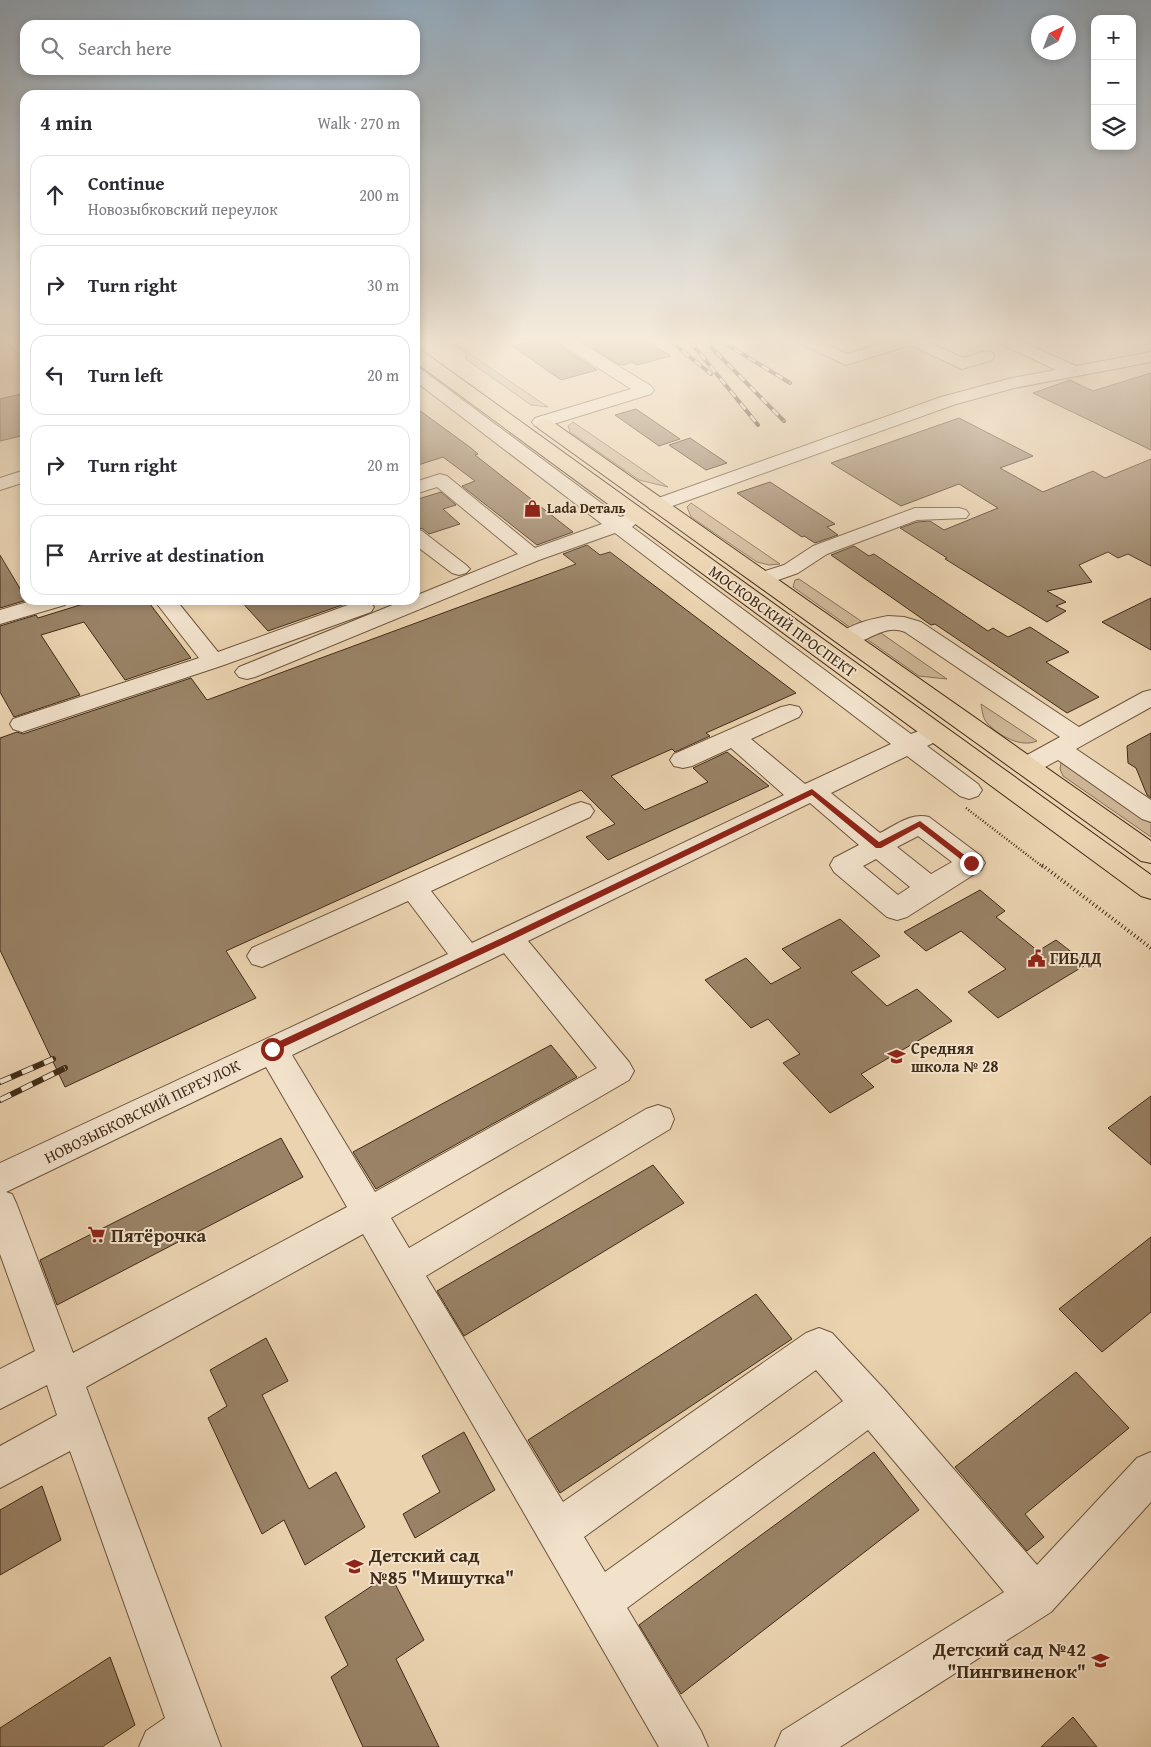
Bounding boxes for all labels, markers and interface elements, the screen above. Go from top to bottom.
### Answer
north arrow [1031,15,1076,60]
map controls [1091,15,1136,150]
button: + [1091,15,1136,60]
search box [20,20,420,75]
icon: search [38,34,66,62]
text: Search here [78,34,172,62]
button: − [1091,60,1136,105]
button: layers [1091,105,1136,150]
text: 4 min [40,107,92,138]
text: Walk · 270 m [317,111,400,135]
text: Continue [88,169,165,197]
icon: ahead [41,181,69,209]
text: 200 m [359,183,399,207]
text: Новозыбковский переулок [88,197,278,221]
icon: right [41,271,69,299]
text: Turn right [88,271,177,299]
text: 30 m [367,273,399,297]
icon: left [41,361,69,389]
text: Turn left [88,361,163,389]
text: 20 m [367,363,399,387]
icon: right [41,451,69,479]
text: Turn right [88,451,177,479]
text: 20 m [367,453,399,477]
shop icon: Lada Dеталь [523,498,543,518]
place label: Lada Dеталь [547,498,626,518]
icon: arrive [41,541,69,569]
text: Arrive at destination [88,541,264,569]
street label: МОСКОВСКИЙ ПРОСПЕКТ [704,559,862,683]
route end [960,852,983,875]
place label: ГИБДД [1050,946,1102,970]
public building icon: ГИБДД [1026,948,1046,968]
place label: Средняя школа № 28 [911,1036,999,1078]
route start [261,1038,284,1061]
school or university icon: Средняя школа № 28 [887,1047,907,1067]
street label: НОВОЗЫБКОВСКИЙ ПЕРЕУЛОК [40,1053,244,1169]
place label: Пятёрочка [111,1221,207,1249]
supermarket icon: Пятёрочка [87,1225,107,1245]
place label: Детский сад №85 "Мишутка" [368,1541,514,1591]
school or university icon: Детский сад №85 "Мишутка" [345,1556,365,1576]
place label: Детский сад №42 "Пингвиненок" [932,1635,1086,1685]
school or university icon: Детский сад №42 "Пингвиненок" [1090,1650,1110,1670]

